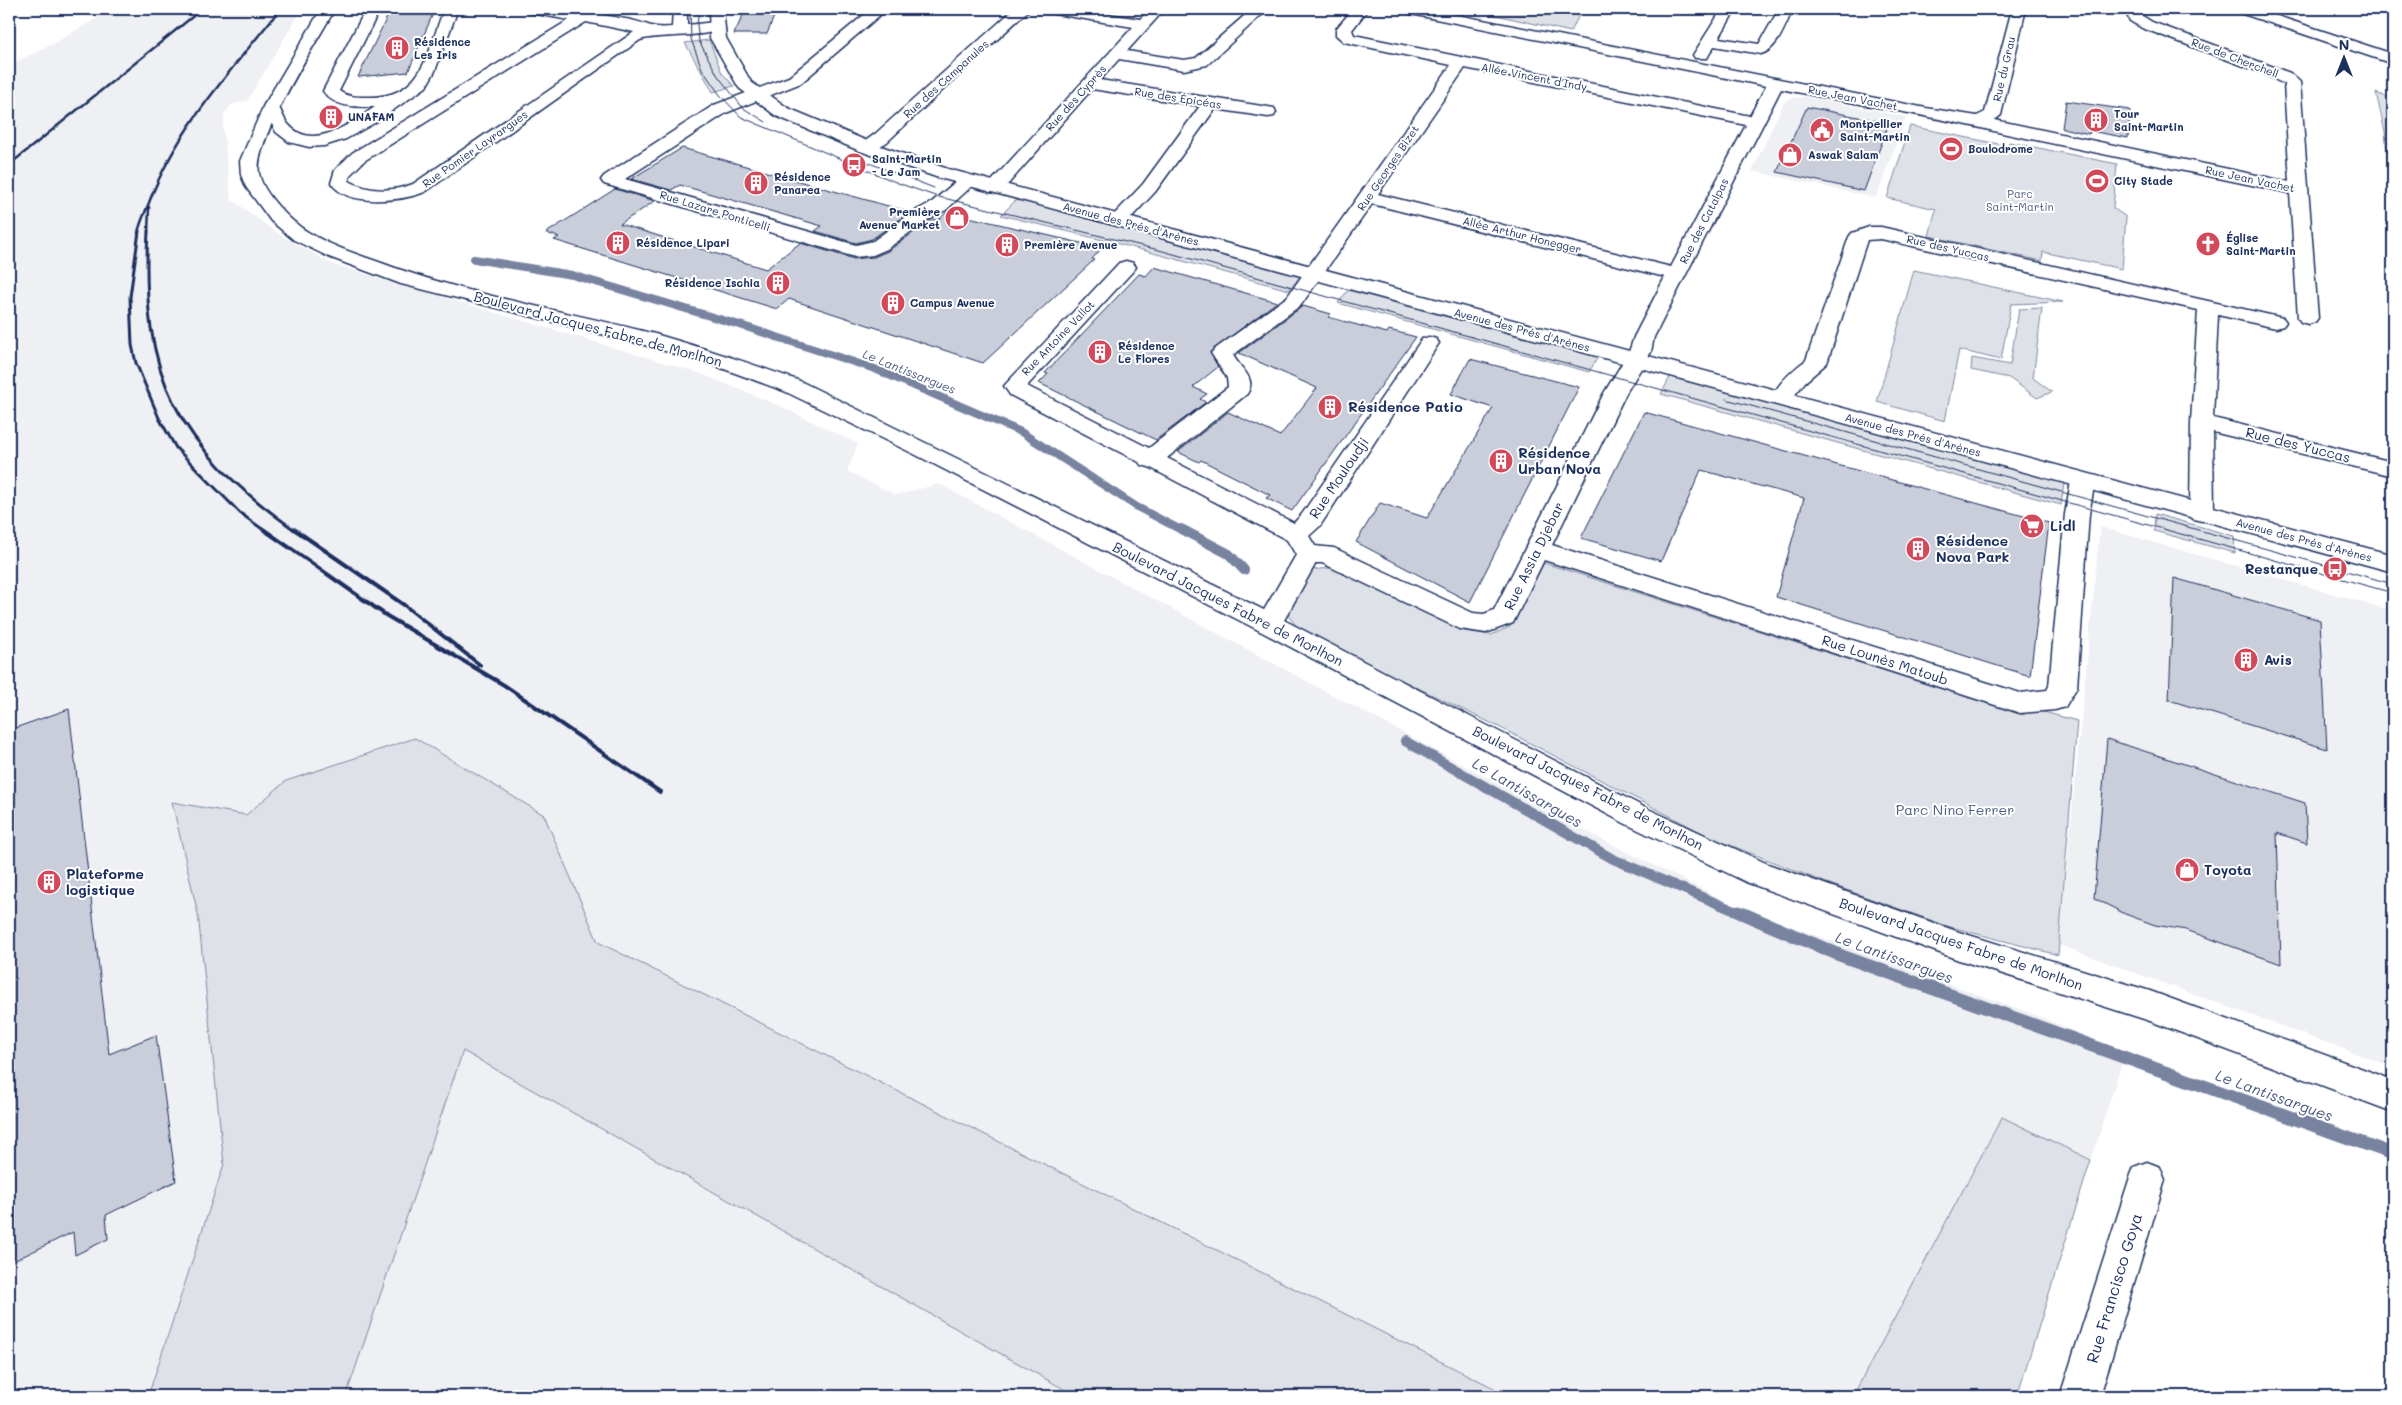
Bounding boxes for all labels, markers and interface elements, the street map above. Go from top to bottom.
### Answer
north arrow [2320,32,2370,82]
place label: Résidence Les Iris [414,34,471,62]
street label: Rue de Cherchell [2190,34,2281,81]
building icon: Résidence Les Iris [384,35,410,61]
street label: Rue du Grau [1989,35,2018,103]
text: N [2339,35,2349,54]
street label: Rue des Campanules [900,36,992,121]
street label: Allée Vincent d'Indy [1480,59,1589,94]
street label: Rue des Cyprès [1042,61,1109,134]
street label: Rue Jean Vachet [1807,81,1899,114]
street label: Rue des Épicéas [1133,83,1223,112]
building icon: UNAFAM [318,104,344,130]
street label: Rue Pomier Layrargues [419,106,530,191]
place label: Tour Saint-Martin [2114,106,2184,134]
building icon: Tour Saint-Martin [2083,107,2109,133]
place label: UNAFAM [348,109,394,124]
place label: Montpellier Saint-Martin [1840,116,1910,144]
public building icon: Montpellier Saint-Martin [1809,117,1835,143]
street label: Rue Georges Bizet [1353,122,1422,214]
sports icon: Boulodrome [1938,136,1964,162]
place label: Boulodrome [1968,141,2033,156]
shop icon: Aswak Salam [1777,142,1803,168]
place label: Aswak Salam [1808,147,1879,162]
place label: Saint-Martin - Le Jam [872,151,942,179]
bus stop icon: Saint-Martin - Le Jam [841,152,867,178]
street label: Rue Jean Vachet [2204,162,2296,195]
sports icon: City Stade [2084,168,2110,194]
place label: Résidence Panarea [774,169,831,197]
building icon: Résidence Panarea [743,170,769,196]
place label: City Stade [2114,173,2173,188]
street label: Rue des Catalpas [1675,175,1732,266]
park label: Parc Saint-Martin [1986,186,2054,214]
street label: Rue Lazare Ponticelli [658,187,772,234]
street label: Avenue des Prés d'Arènes [1062,198,1201,249]
place label: Première Avenue Market [859,204,940,232]
shop icon: Première Avenue Market [944,205,970,231]
street label: Allée Arthur Honegger [1461,212,1583,257]
building icon: Résidence Lipari [605,230,631,256]
place label: Église Saint-Martin [2226,230,2296,258]
street label: Rue des Yuccas [1905,231,1991,264]
church icon: Église Saint-Martin [2195,231,2221,257]
building icon: Première Avenue [994,232,1020,258]
place label: Résidence Lipari [636,235,730,250]
place label: Première Avenue [1024,237,1118,252]
building icon: Résidence Ischia [765,270,791,296]
place label: Résidence Ischia [665,275,760,290]
street label: Boulevard Jacques Fabre de Morlhon [472,286,724,371]
building icon: Campus Avenue [880,290,906,316]
place label: Campus Avenue [910,295,995,310]
street label: Rue Antoine Vallot [1018,297,1098,378]
street label: Avenue des Prés d'Arènes [1453,304,1592,355]
place label: Résidence Le Flores [1118,338,1175,366]
building icon: Résidence Le Flores [1087,339,1113,365]
water label: Le Lantissargues [861,345,958,397]
building icon: Résidence Patio [1317,394,1343,420]
place label: Résidence Patio [1348,397,1463,416]
street label: Avenue des Prés d'Arènes [1844,409,1983,460]
street label: Rue des Yuccas [2244,422,2353,467]
street label: Rue Mouloudji [1304,433,1373,522]
place label: Résidence Urban Nova [1518,443,1601,478]
building icon: Résidence Urban Nova [1488,448,1514,474]
street label: Rue Assia Djebar [1499,498,1568,613]
supermarket icon: Lidl [2019,513,2045,539]
street label: Avenue des Prés d'Arènes [2235,514,2374,565]
place label: Lidl [2050,516,2076,535]
place label: Résidence Nova Park [1936,531,2009,566]
building icon: Résidence Nova Park [1905,536,1931,562]
street label: Boulevard Jacques Fabre de Morlhon [1110,537,1347,670]
bus stop icon: Restanque [2322,556,2348,582]
place label: Restanque [2245,559,2318,578]
street label: Rue Lounès Matoub [1819,630,1951,689]
building icon: Avis [2233,647,2259,673]
place label: Avis [2264,650,2292,669]
street label: Boulevard Jacques Fabre de Morlhon [1470,721,1707,854]
water label: Le Lantissargues [1469,753,1586,832]
park label: Parc Nino Ferrer [1896,800,2014,819]
shop icon: Toyota [2174,857,2200,883]
place label: Toyota [2204,860,2252,879]
place label: Plateforme logistique [66,864,144,899]
building icon: Plateforme logistique [36,869,62,895]
street label: Boulevard Jacques Fabre de Morlhon [1837,893,2085,994]
water label: Le Lantissargues [1833,927,1956,988]
water label: Le Lantissargues [2213,1065,2336,1126]
street label: Rue Francisco Goya [2081,1210,2146,1365]

